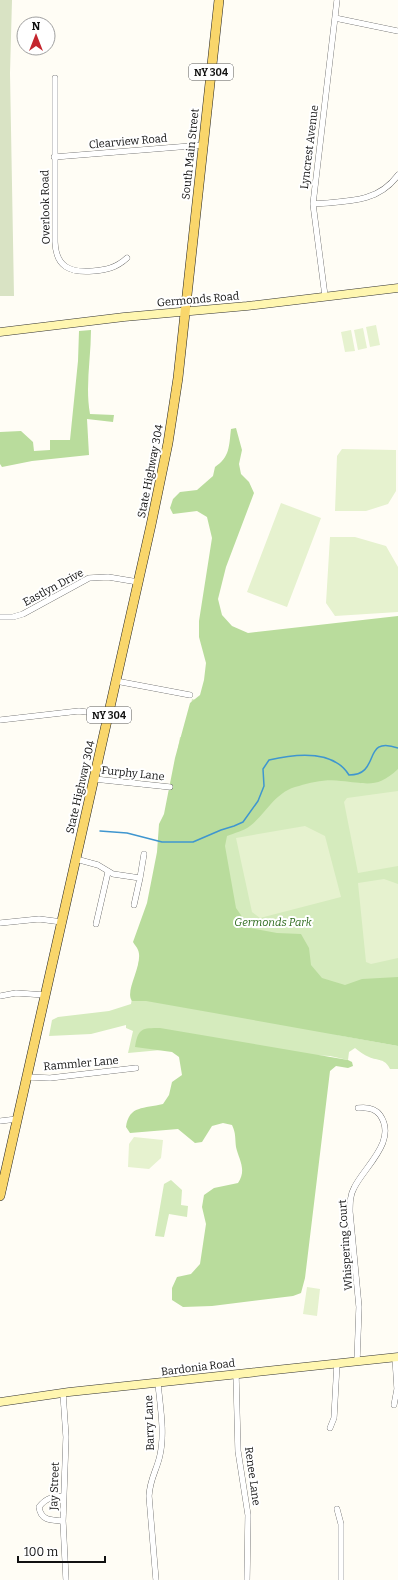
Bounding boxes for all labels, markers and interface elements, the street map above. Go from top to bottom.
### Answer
north arrow [16,16,56,56]
text: N [32,20,41,33]
road number: NY 304 [189,64,233,80]
street label: Lyncrest Avenue [298,104,321,190]
street label: South Main Street [179,108,202,200]
street label: Clearview Road [88,132,168,151]
street label: Overlook Road [38,169,53,244]
street label: Germonds Road [156,289,240,310]
street label: State Highway 304 [135,423,166,519]
street label: Eastlyn Drive [21,566,86,609]
road number: NY 304 [87,707,131,723]
street label: State Highway 304 [63,739,98,835]
street label: Furphy Lane [101,764,165,783]
park label: Germonds Park [234,916,313,929]
street label: Rammler Lane [43,1054,119,1073]
street label: Whispering Court [336,1199,355,1291]
street label: Bardonia Road [160,1356,236,1378]
street label: Barry Lane [142,1395,157,1451]
street label: Renee Lane [242,1446,263,1506]
street label: Jay Street [47,1462,62,1511]
scale bar [18,1538,105,1564]
text: 100 m [24,1545,59,1559]

